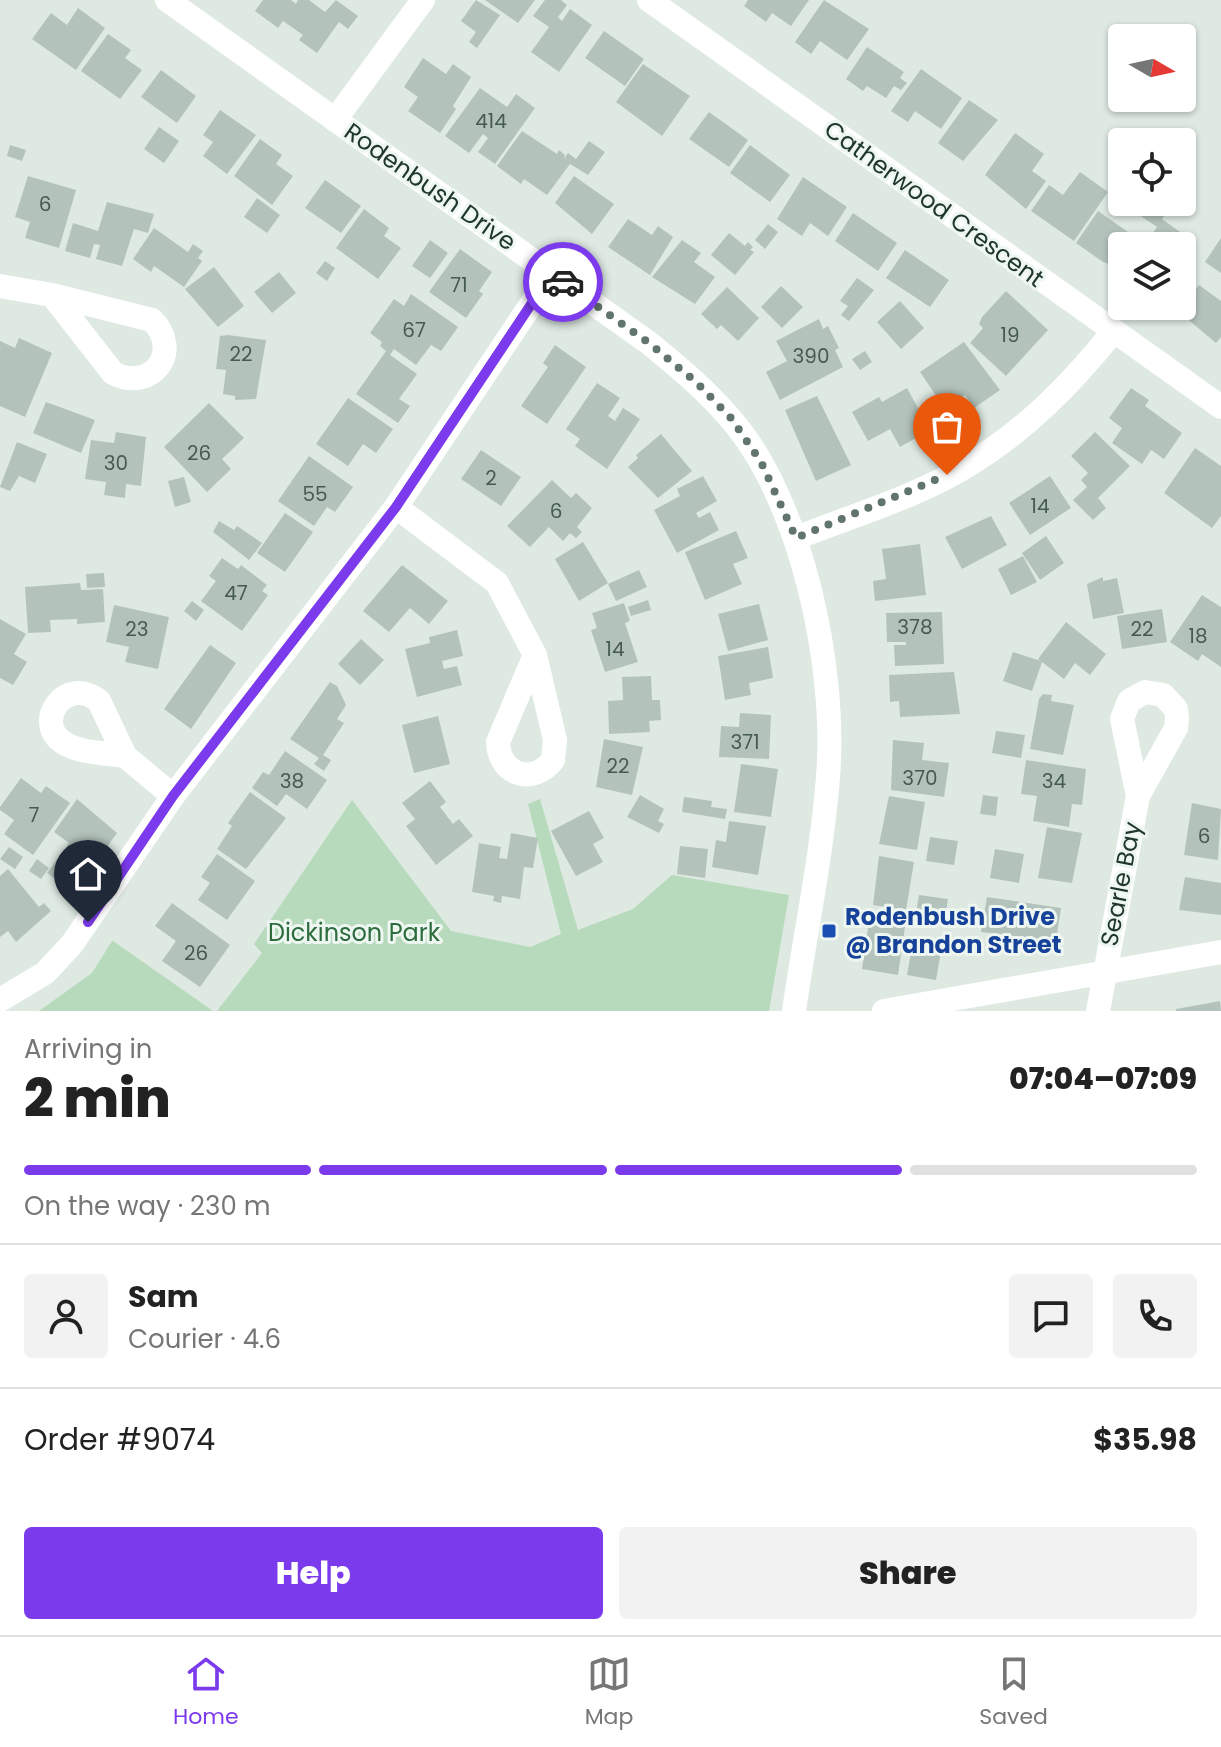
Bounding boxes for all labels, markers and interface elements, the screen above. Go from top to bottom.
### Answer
north arrow [1108,24,1196,112]
map controls [1108,24,1196,320]
house number: 414 [475,107,507,135]
street label: Catherwood Crescent [818,113,1051,295]
street label: Rodenbush Drive [338,115,523,258]
button: locate [1108,128,1196,216]
house number: 6 [39,190,51,218]
button: layers [1108,232,1196,320]
courier [523,242,603,322]
icon: car [541,260,585,304]
house number: 71 [450,271,468,299]
house number: 67 [402,316,426,344]
house number: 19 [1001,321,1020,349]
house number: 22 [230,340,253,368]
house number: 390 [793,342,829,370]
pin [913,393,981,475]
icon: bag [925,405,969,449]
house number: 26 [187,439,211,467]
house number: 30 [104,449,128,477]
house number: 2 [485,464,497,492]
house number: 55 [302,480,328,508]
house number: 14 [1031,492,1049,520]
house number: 6 [550,497,562,525]
house number: 47 [224,579,248,607]
house number: 378 [897,613,933,641]
house number: 23 [125,615,149,643]
house number: 22 [1131,615,1154,643]
house number: 18 [1188,622,1208,650]
house number: 14 [606,635,624,663]
house number: 371 [730,728,760,756]
house number: 22 [607,752,630,780]
house number: 370 [902,764,938,792]
house number: 38 [280,767,304,795]
house number: 34 [1042,767,1066,795]
house number: 7 [29,801,40,829]
street label: Searle Bay [1092,819,1149,949]
house number: 6 [1198,822,1210,850]
pin [54,840,122,922]
icon: home [66,852,110,896]
place label: Rodenbush Drive @ Brandon Street [845,900,1062,961]
park label: Dickinson Park [268,916,441,949]
marker: Rodenbush Drive @ Brandon Street [820,922,838,940]
house number: 26 [184,939,208,967]
text: Arriving in [24,1031,153,1067]
text: 07:04–07:09 [1009,1057,1197,1100]
text: 2 min [24,1062,171,1135]
text: On the way · 230 m [24,1188,270,1224]
button: person [24,1274,108,1358]
button: chat [1009,1274,1093,1358]
button: phone [1113,1274,1197,1358]
text: Sam [128,1275,199,1318]
text: Courier · 4.6 [128,1321,281,1357]
text: Order #9074 [24,1418,215,1461]
text: $35.98 [1093,1418,1197,1461]
button: Help [24,1527,603,1619]
button: Share [619,1527,1197,1619]
tab: Home [173,1652,239,1733]
tab: Map [585,1652,633,1733]
tab: Saved [979,1652,1048,1733]

